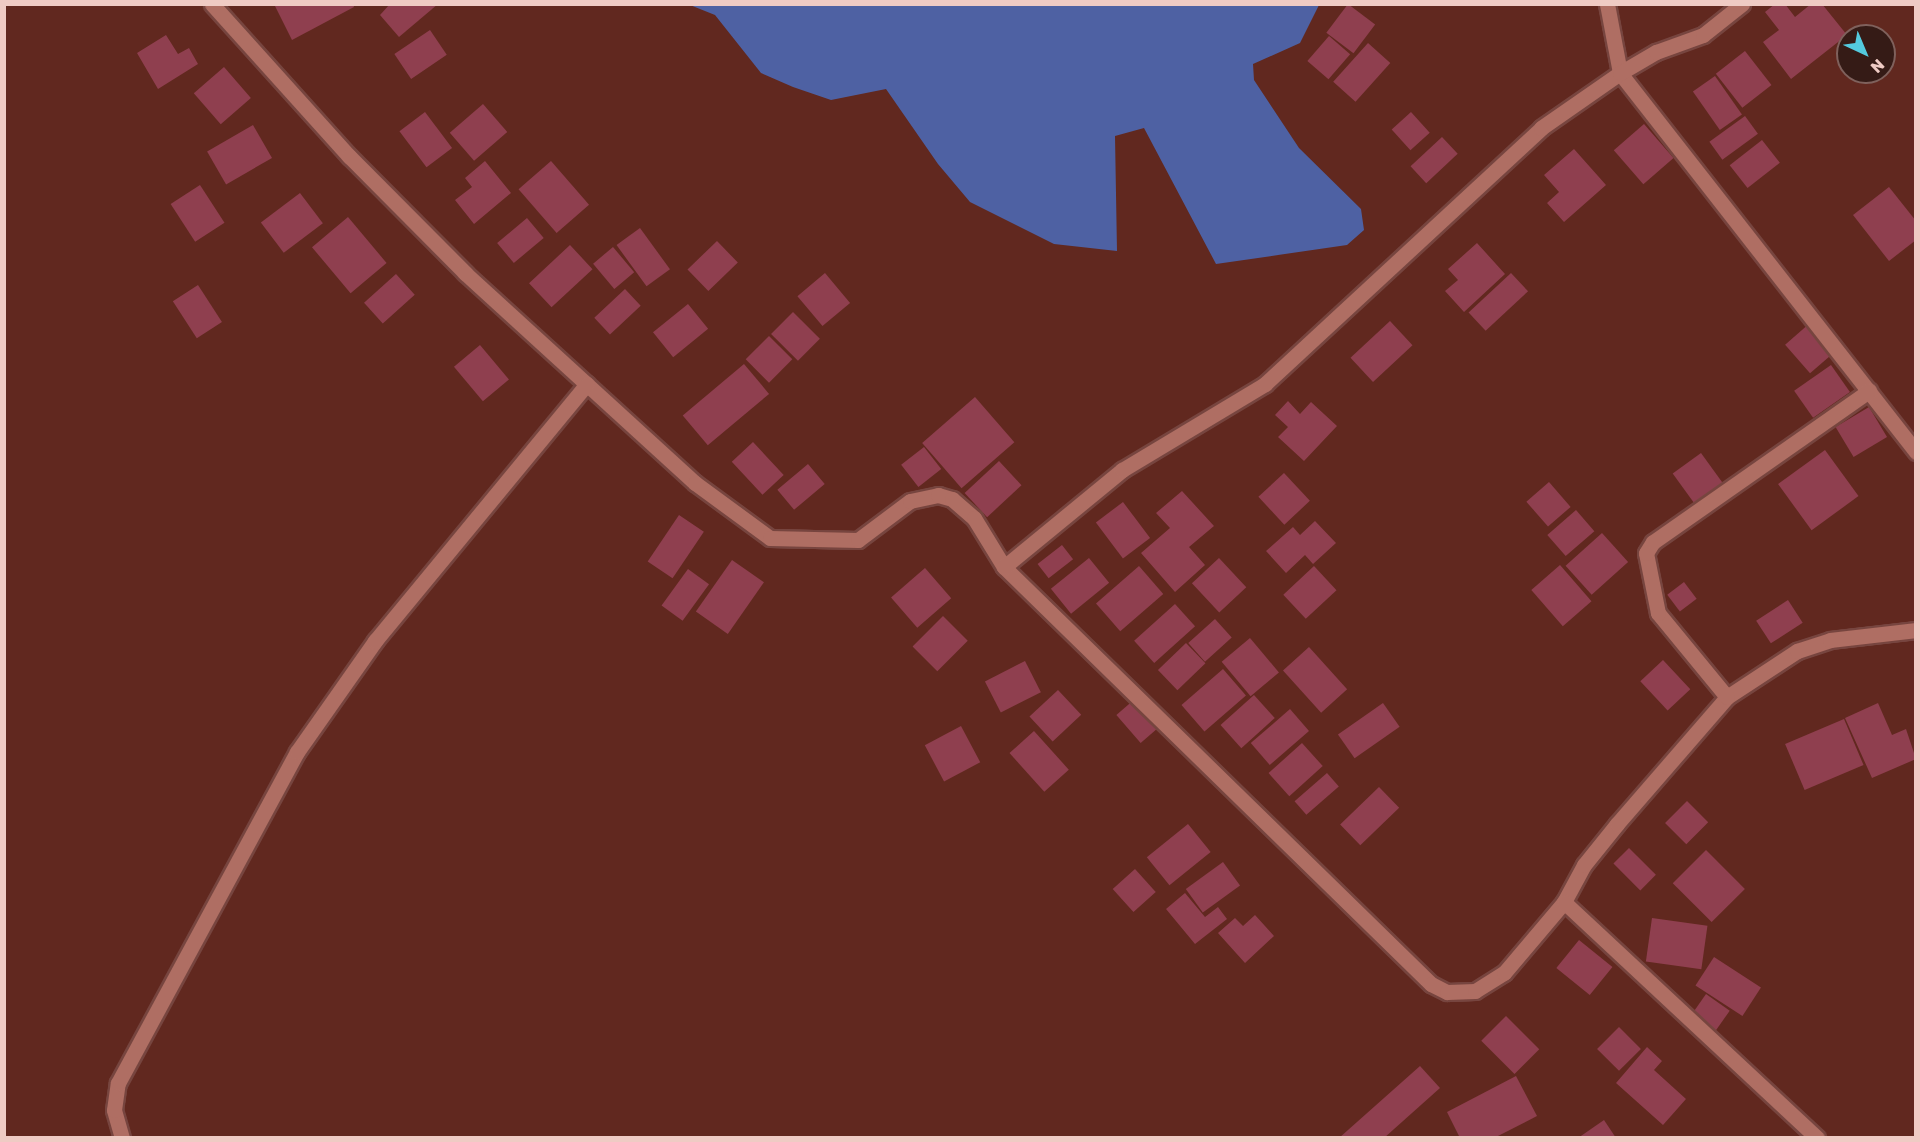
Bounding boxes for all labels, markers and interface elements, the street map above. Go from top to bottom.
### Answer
north arrow [1836,24,1896,84]
text: N [1867,55,1888,77]

